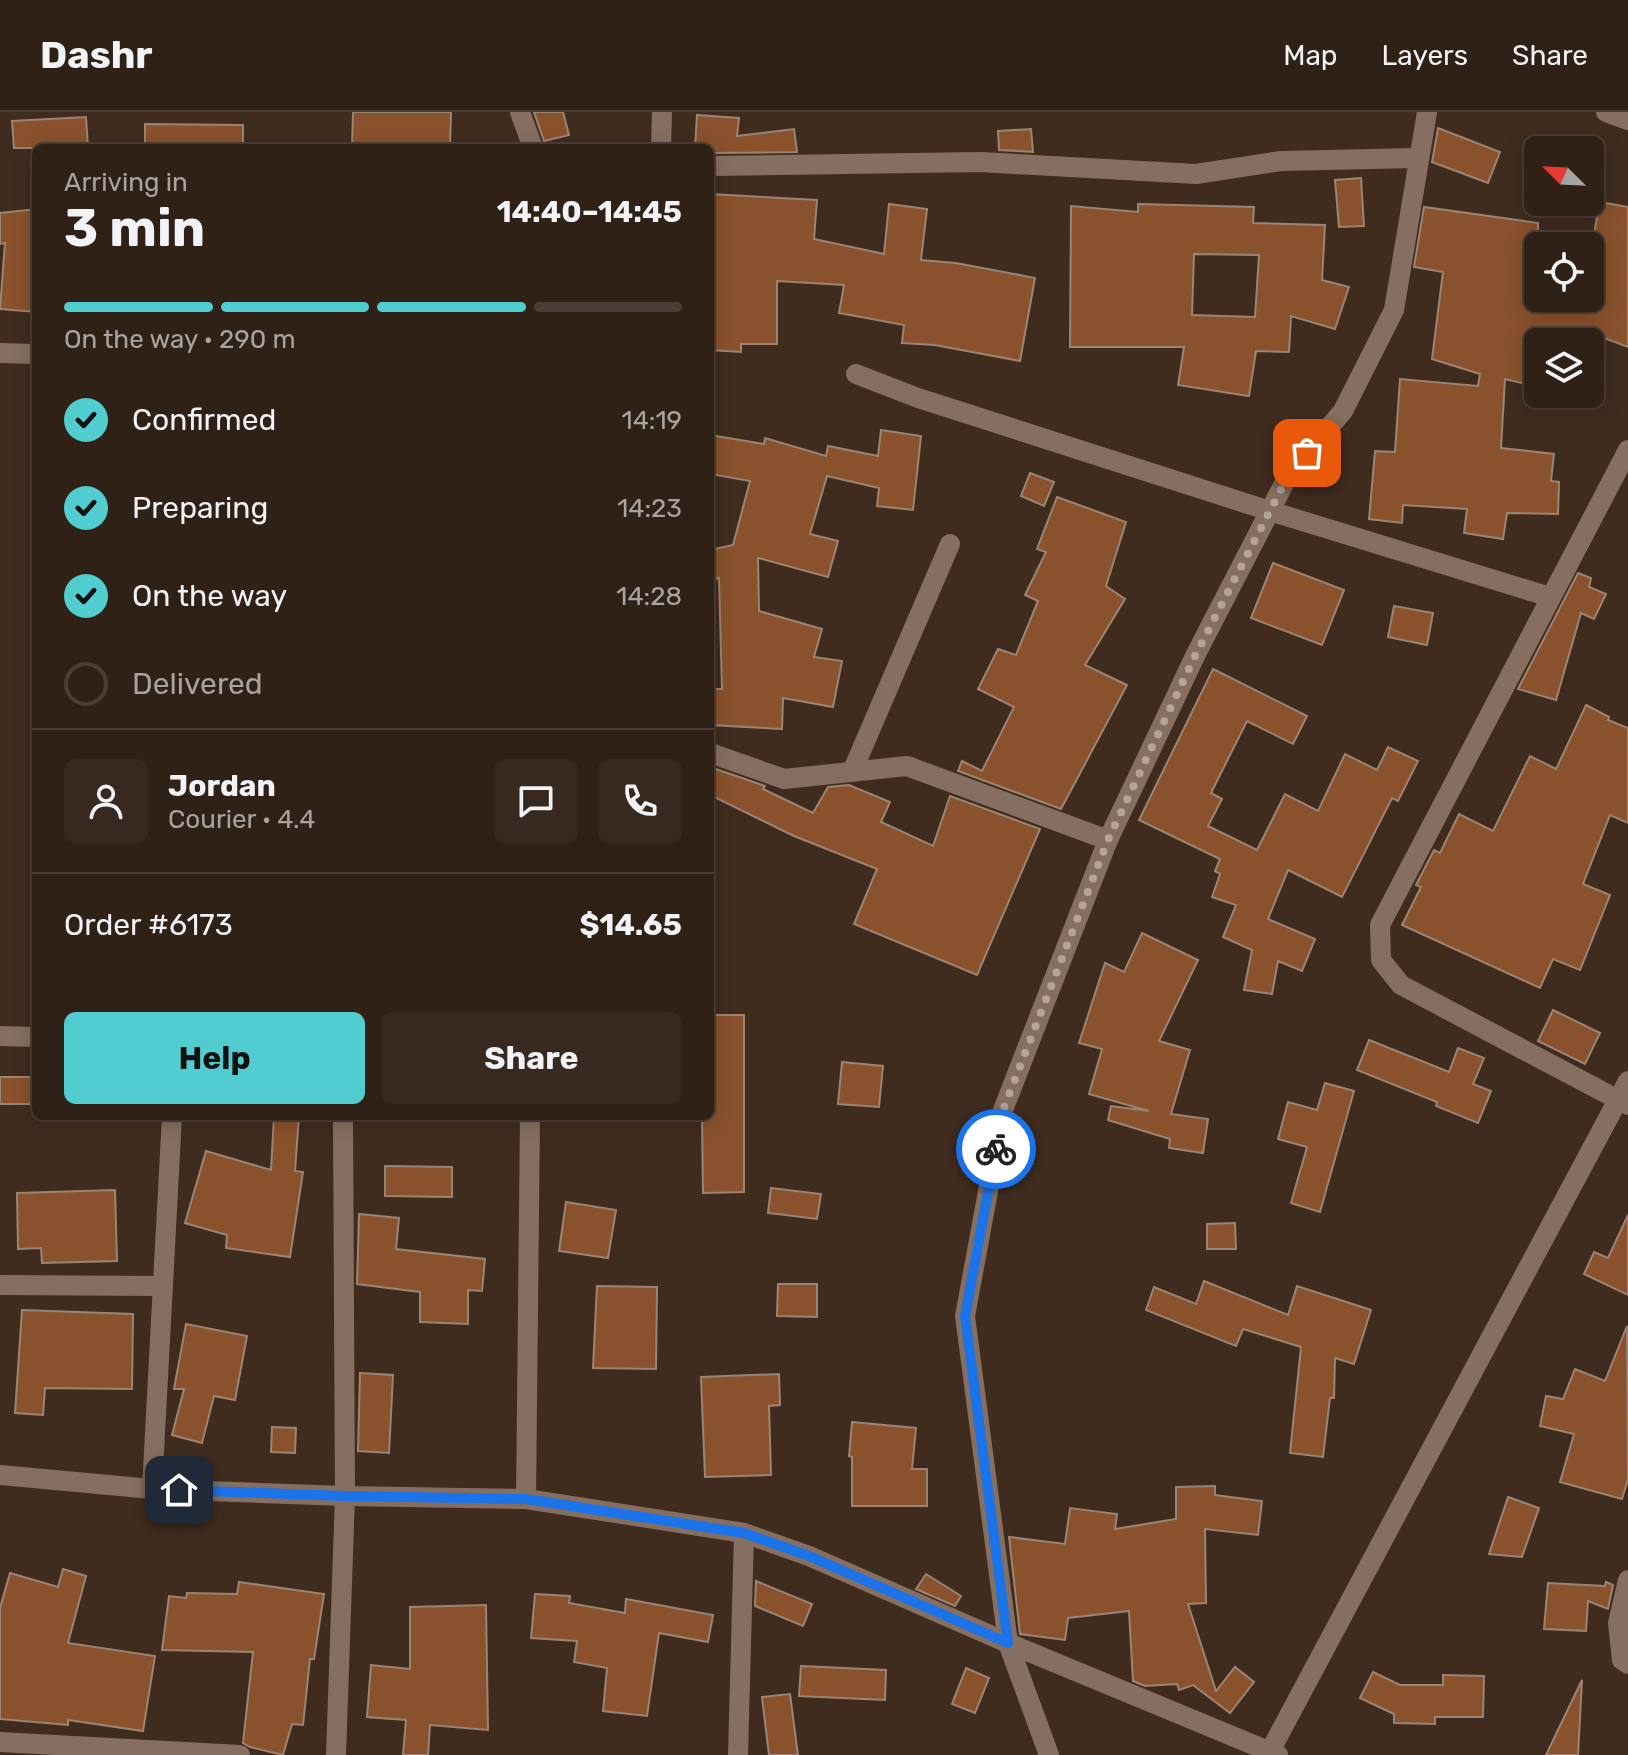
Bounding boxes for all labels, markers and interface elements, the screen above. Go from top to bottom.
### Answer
text: Dashr [40,32,153,78]
text: Map [1283,39,1338,72]
text: Layers [1382,39,1468,72]
text: Share [1512,39,1588,72]
north arrow [1524,136,1604,216]
map controls [1524,136,1604,408]
text: Arriving in [64,167,188,198]
text: 14:40–14:45 [497,194,682,230]
text: 3 min [64,197,205,259]
button: locate [1524,232,1604,312]
text: On the way · 290 m [64,324,296,355]
button: layers [1524,328,1604,408]
icon: check [64,398,108,442]
text: Confirmed [132,402,276,438]
text: 14:19 [622,405,682,436]
pin [1273,419,1341,487]
icon: bag [1285,431,1329,475]
icon: check [64,486,108,530]
text: Preparing [132,490,268,526]
text: 14:23 [617,493,682,524]
icon: check [64,574,108,618]
text: On the way [132,578,287,614]
text: 14:28 [616,581,682,612]
text: Delivered [132,666,263,702]
button: person [64,759,148,843]
button: chat [494,759,578,843]
button: phone [598,759,682,843]
text: Jordan [168,768,276,804]
text: Courier · 4.4 [168,804,315,835]
text: Order #6173 [64,907,233,943]
text: $14.65 [580,907,682,943]
button: Help [64,1012,365,1104]
button: Share [381,1012,682,1104]
courier [956,1109,1036,1189]
icon: bike [974,1127,1018,1171]
pin [145,1456,213,1524]
icon: home [157,1468,201,1512]

